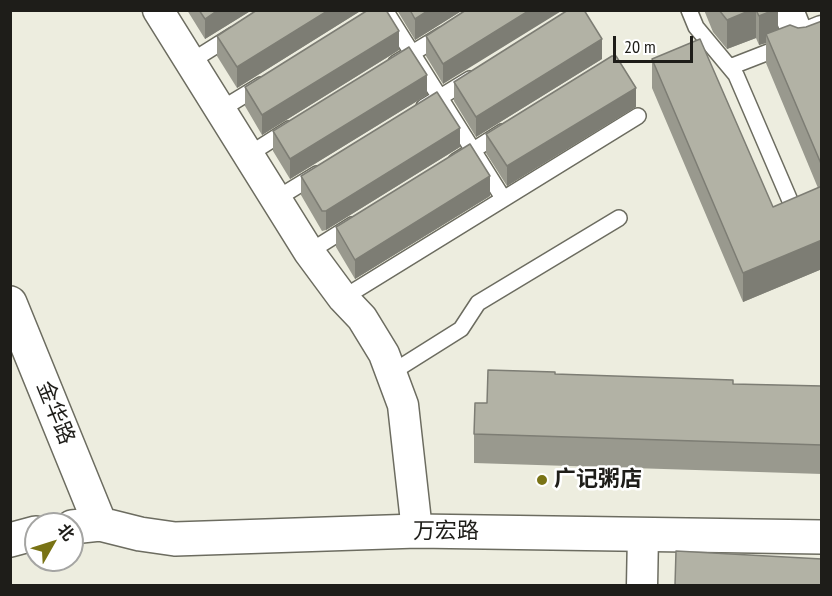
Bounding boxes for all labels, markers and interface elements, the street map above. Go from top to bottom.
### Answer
scale bar [616,24,696,62]
text: 20 m [624,35,656,58]
street label: 金华路 [30,377,80,449]
place label: 广记粥店 [554,467,642,493]
marker: 广记粥店 [535,473,549,487]
north arrow [24,512,84,572]
text: 北 [54,519,79,544]
street label: 万宏路 [413,519,479,545]

